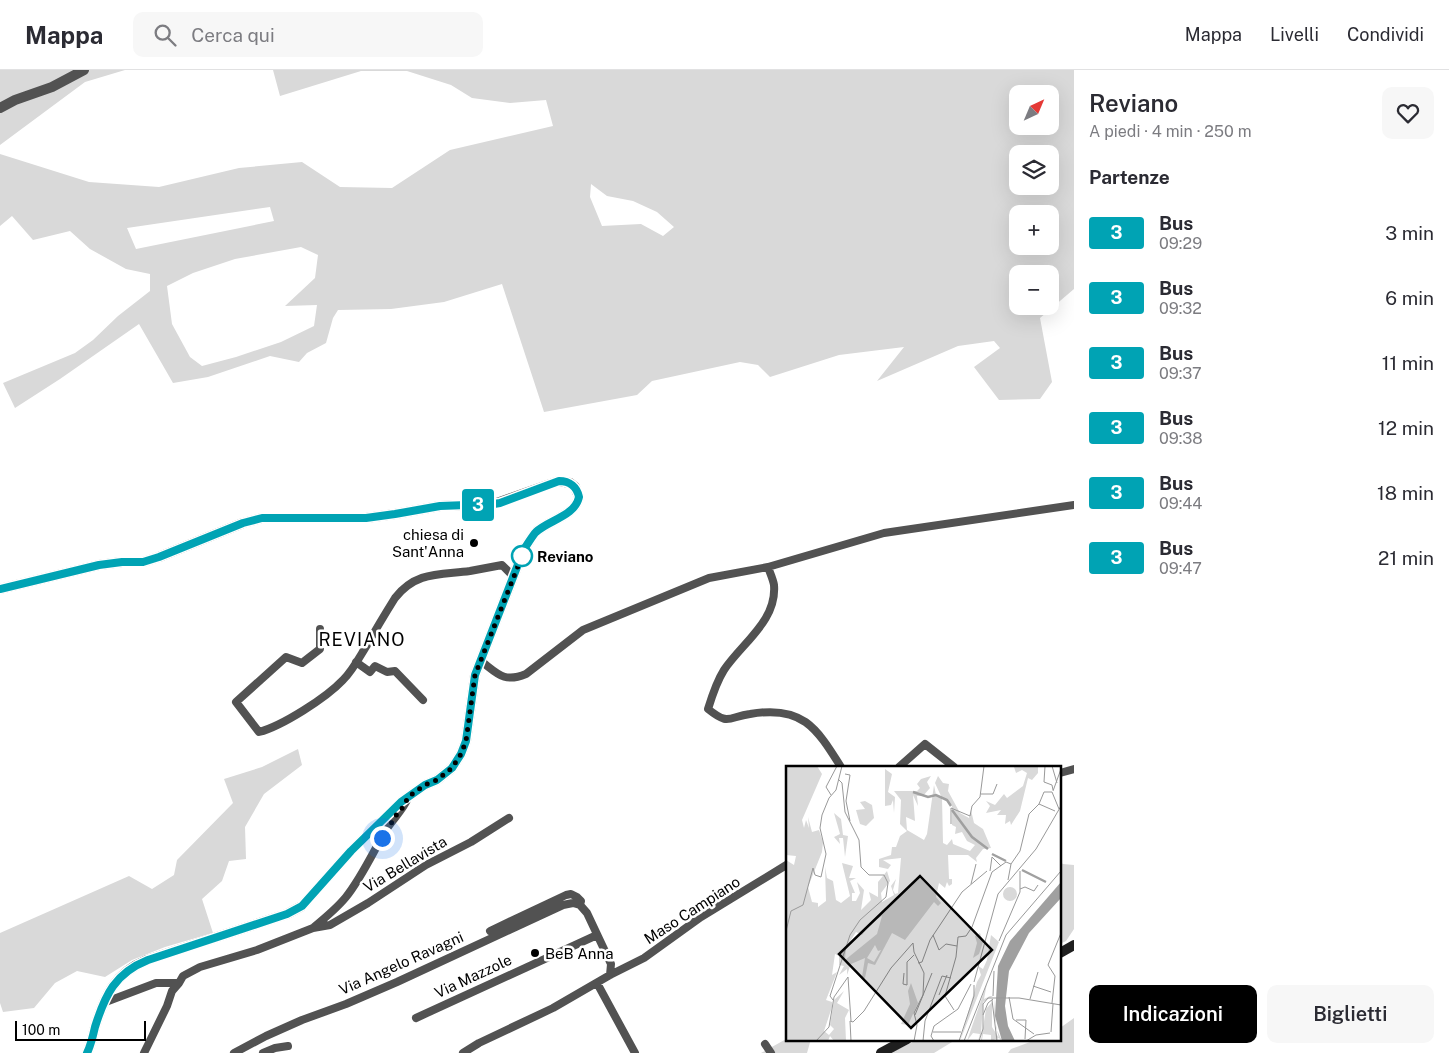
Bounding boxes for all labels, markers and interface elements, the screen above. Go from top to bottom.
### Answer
search box [133,12,483,57]
text: Mappa [25,21,103,49]
icon: search [151,21,179,49]
text: Cerca qui [191,24,275,46]
text: Mappa [1185,24,1242,45]
text: Livelli [1270,24,1319,45]
text: Condividi [1347,24,1424,45]
north arrow [1009,85,1059,135]
map controls [1009,85,1059,315]
button: heart [1382,87,1434,139]
text: Reviano [1089,89,1178,117]
text: A piedi · 4 min · 250 m [1089,122,1251,141]
button: layers [1009,145,1059,195]
text: Partenze [1089,166,1170,188]
button: + [1009,205,1059,255]
text: Bus [1159,212,1193,234]
text: 3 [1111,222,1122,243]
text: 3 min [1385,222,1434,244]
text: 09:29 [1159,234,1202,253]
button: − [1009,265,1059,315]
text: Bus [1159,277,1193,299]
text: 3 [1111,287,1122,308]
text: 6 min [1385,287,1434,309]
text: 09:32 [1159,299,1202,318]
text: Bus [1159,342,1193,364]
text: 3 [1111,352,1122,373]
text: 11 min [1382,352,1434,374]
text: 09:37 [1159,364,1202,383]
text: Bus [1159,407,1193,429]
text: 3 [1111,417,1122,438]
text: 12 min [1378,417,1434,439]
text: 09:38 [1159,429,1203,448]
text: Bus [1159,472,1193,494]
text: 3 [1111,482,1122,503]
text: 18 min [1377,482,1434,504]
line badge: 3 [462,489,494,521]
text: 3 [472,494,484,515]
text: 09:44 [1159,494,1202,513]
place label: chiesa di Sant'Anna [392,526,464,560]
marker: chiesa di Sant'Anna [468,537,480,549]
text: Bus [1159,537,1193,559]
marker: Reviano [511,545,533,567]
text: 3 [1111,547,1122,568]
text: 21 min [1378,547,1434,569]
place label: Reviano [537,548,594,565]
text: 09:47 [1159,559,1202,578]
district label: REVIANO [318,629,406,650]
inset map [786,766,1062,1040]
your location [370,826,395,851]
street label: Via Bellavista [360,833,450,895]
street label: Maso Campiano [641,873,743,947]
street label: Via Angelo Ravagni [336,928,466,998]
place label: BeB Anna [545,945,613,962]
marker: BeB Anna [529,947,541,959]
street label: Via Mazzole [432,951,514,1001]
button: Indicazioni [1089,985,1257,1043]
button: Biglietti [1267,985,1434,1043]
scale bar [15,1018,146,1041]
text: 100 m [22,1022,60,1038]

